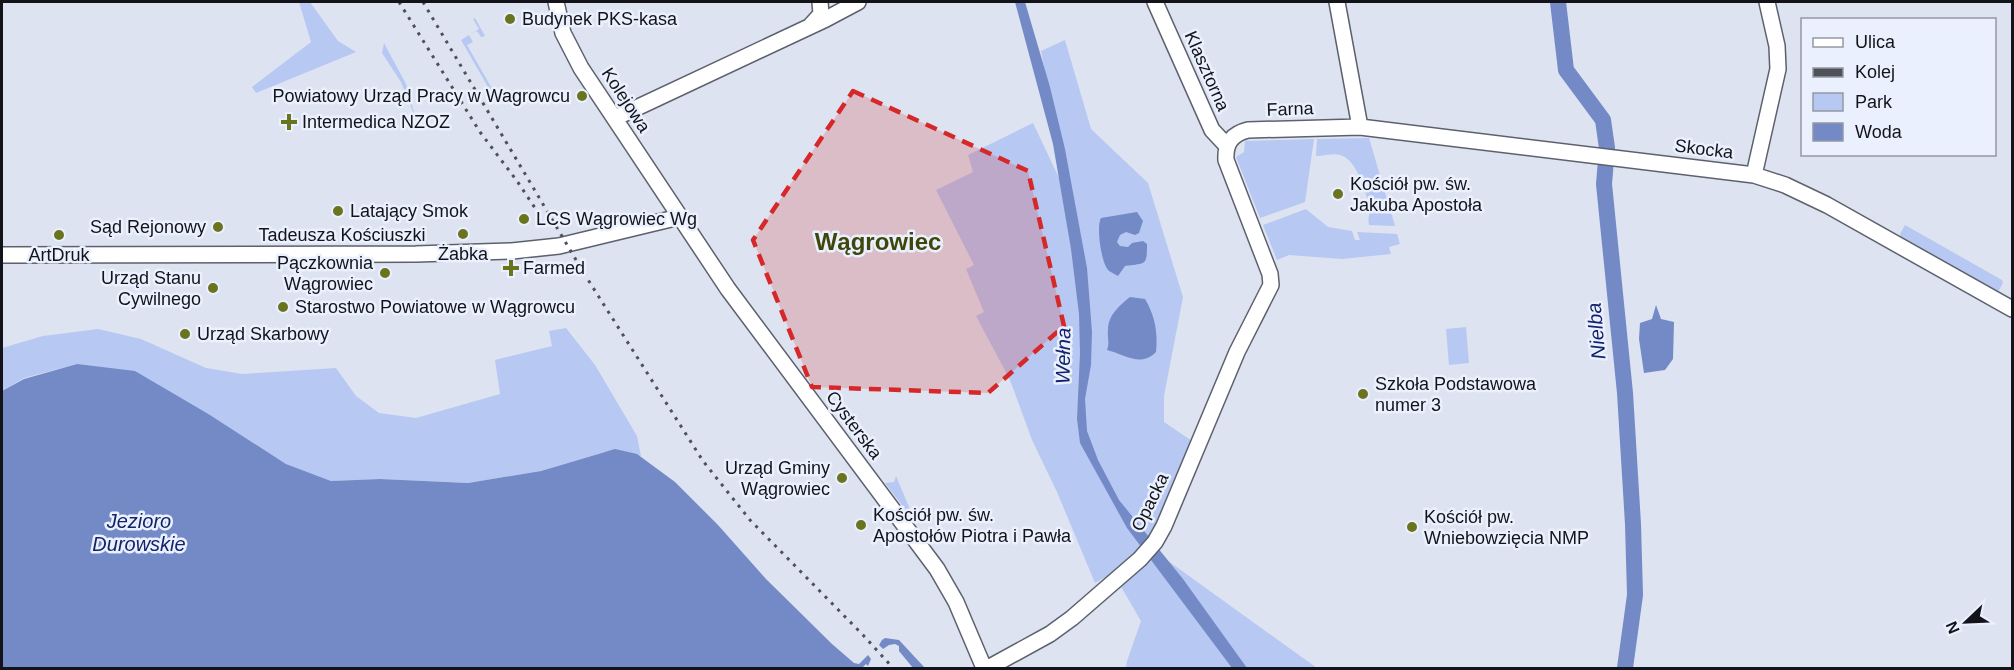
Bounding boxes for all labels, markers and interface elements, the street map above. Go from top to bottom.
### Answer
place label: Budynek PKS-kasa [522,9,678,29]
marker: Budynek PKS-kasa [503,12,517,26]
legend [1801,18,1996,156]
street label: Klasztorna [1181,28,1234,115]
text: Ulica [1855,32,1896,52]
text: Kolej [1855,62,1895,82]
street label: Kolejowa [598,64,655,137]
place label: Powiatowy Urząd Pracy w Wagrowcu [273,86,570,106]
marker: Powiatowy Urząd Pracy w Wagrowcu [575,89,589,103]
text: Park [1855,92,1893,112]
street label: Farna [1266,98,1315,120]
place label: Intermedica NZOZ [302,112,450,132]
marker: Intermedica NZOZ [280,113,298,131]
text: Woda [1855,122,1903,142]
street label: Skocka [1673,135,1735,163]
place label: Kościół pw. św. Jakuba Apostoła [1350,174,1483,215]
marker: Kościół pw. św. Jakuba Apostoła [1331,187,1345,201]
place label: Latający Smok [350,201,469,221]
marker: Latający Smok [331,204,345,218]
place label: LCS Wągrowiec Wg [536,209,697,229]
marker: LCS Wągrowiec Wg [517,212,531,226]
place label: Sąd Rejonowy [90,217,206,237]
marker: Sąd Rejonowy [211,220,225,234]
street label: Tadeusza Kościuszki [258,225,426,245]
marker: Żabka [456,227,470,241]
marker: ArtDruk [52,228,66,242]
district label: Wągrowiec [815,228,941,255]
place label: Żabka [438,244,489,264]
place label: ArtDruk [28,245,90,265]
place label: Pączkownia Wągrowiec [277,253,374,294]
place label: Farmed [523,258,585,278]
marker: Farmed [504,261,518,275]
marker: Pączkownia Wągrowiec [378,266,392,280]
place label: Urząd Stanu Cywilnego [101,268,201,309]
marker: Urząd Stanu Cywilnego [206,281,220,295]
place label: Starostwo Powiatowe w Wągrowcu [295,297,575,317]
marker: Starostwo Powiatowe w Wągrowcu [276,300,290,314]
water label: Nielba [1583,302,1609,360]
place label: Urząd Skarbowy [197,324,329,344]
marker: Urząd Skarbowy [178,327,192,341]
water label: Wełna [1052,328,1074,384]
place label: Szkoła Podstawowa numer 3 [1375,374,1537,415]
street label: Cysterska [822,387,887,464]
marker: Szkoła Podstawowa numer 3 [1356,387,1370,401]
place label: Urząd Gminy Wągrowiec [725,458,830,499]
street label: Opacka [1127,469,1173,534]
marker: Urząd Gminy Wągrowiec [835,471,849,485]
place label: Kościół pw. św. Apostołów Piotra i Pawła [873,505,1072,546]
place label: Kościół pw. Wniebowzięcia NMP [1424,507,1589,548]
water label: Jezioro Durowskie [92,510,186,555]
marker: Kościół pw. św. Apostołów Piotra i Pawła [854,518,868,532]
marker: Kościół pw. Wniebowzięcia NMP [1405,520,1419,534]
north arrow [1936,592,1996,652]
text: N [1943,619,1963,636]

